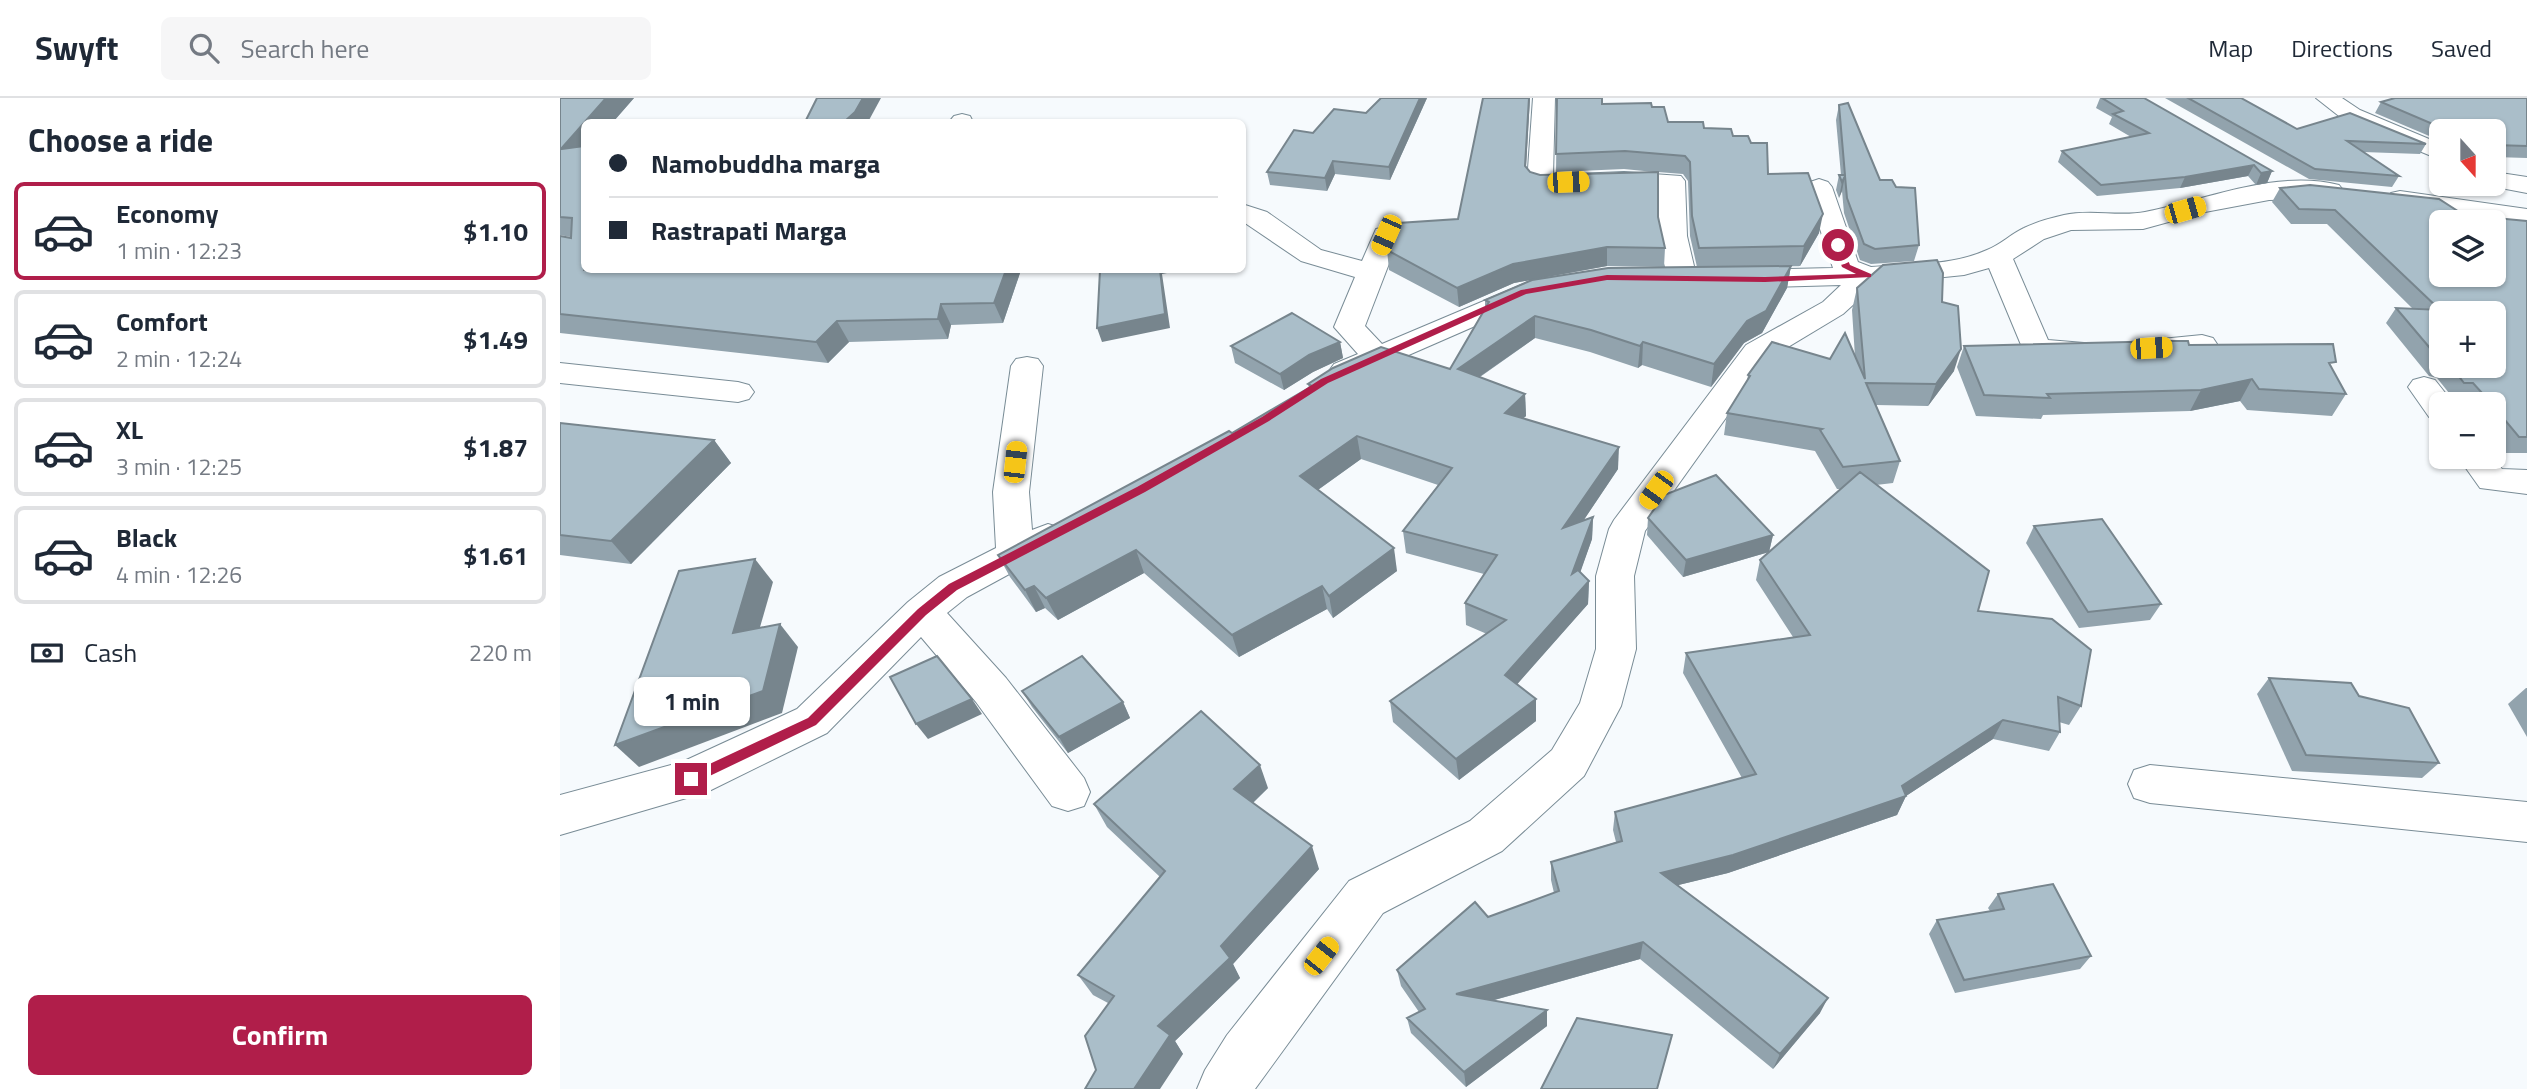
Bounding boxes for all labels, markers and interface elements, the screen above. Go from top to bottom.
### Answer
search box [161,17,651,80]
text: Swyft [35,23,119,73]
icon: search [185,29,223,67]
text: Search here [241,29,369,68]
text: Map [2208,30,2253,66]
text: Directions [2291,30,2393,66]
text: Saved [2431,30,2492,66]
text: Choose a ride [28,116,213,164]
north arrow [2429,119,2506,196]
map controls [2429,119,2506,469]
text: Namobuddha marga [651,144,880,183]
car [1547,171,1590,193]
text: Economy [116,194,218,233]
car [2162,194,2209,226]
icon: car [32,200,95,263]
button: layers [2429,210,2506,287]
text: Rastrapati Marga [651,211,847,250]
text: $1.10 [463,212,528,251]
car [1368,212,1405,258]
route start [1822,229,1854,261]
text: 1 min · 12:23 [116,233,242,268]
button: + [2429,301,2506,378]
text: Comfort [116,302,208,341]
icon: car [32,308,95,371]
text: $1.49 [463,320,528,359]
car [2130,336,2173,360]
text: 2 min · 12:24 [116,341,242,376]
button: − [2429,392,2506,469]
text: XL [116,410,143,449]
icon: car [32,416,95,479]
text: $1.87 [463,428,528,467]
car [1003,440,1028,484]
text: 3 min · 12:25 [116,449,242,484]
car [1636,467,1677,513]
text: Black [116,518,177,557]
icon: car [32,524,95,587]
text: $1.61 [463,536,528,575]
text: 4 min · 12:26 [116,557,242,592]
text: Cash [84,633,137,672]
icon: cash [28,634,66,672]
text: 220 m [469,635,532,670]
callout: 1 min [633,678,749,726]
text: 1 min [664,684,720,719]
route end [675,763,707,795]
car [1300,933,1343,979]
button: Confirm [28,995,532,1075]

